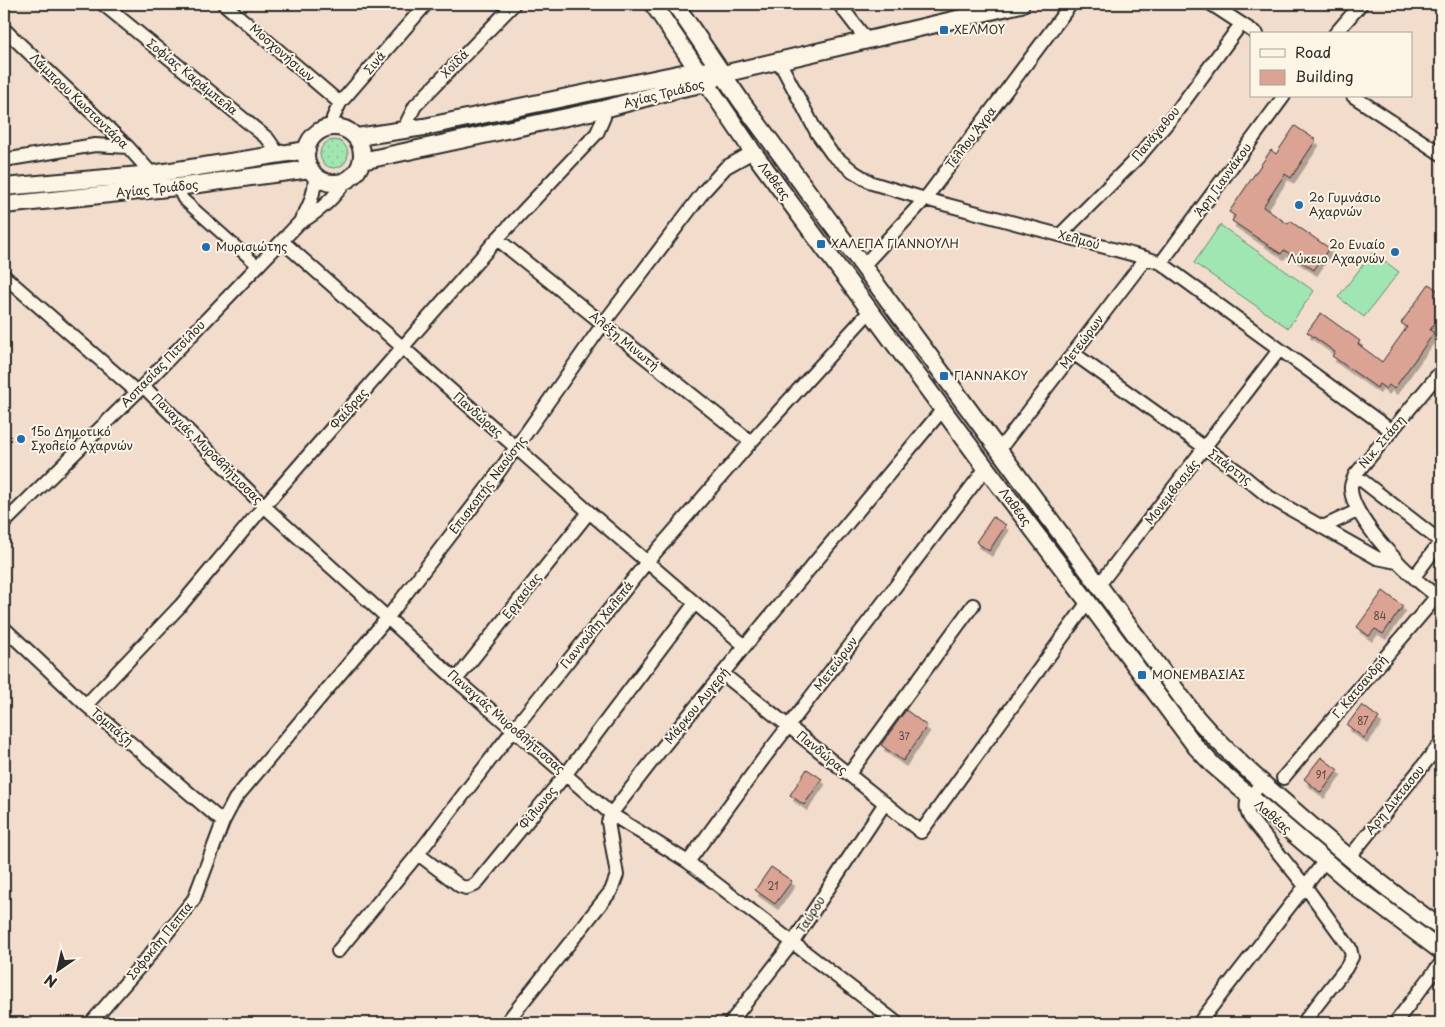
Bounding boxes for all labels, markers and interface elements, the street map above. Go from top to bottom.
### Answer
street label: Μοσχονήσιων [246,19,319,86]
place label: ΧΕΛΜΟΥ [954,20,1005,38]
marker: ΧΕΛΜΟΥ [938,24,950,36]
legend [1250,32,1412,98]
street label: Σοφίας Καράμπελα [143,34,242,119]
text: Road [1295,40,1331,63]
street label: Χοϊδά [436,45,472,82]
street label: Σινά [359,47,389,78]
street label: Λάμπρου Κωσταντάρα [26,48,133,152]
text: Building [1295,64,1354,87]
street label: Αγίας Τριάδος [621,74,706,112]
street label: Τέλλου Άγρα [941,102,1000,172]
street label: Πανάγαθου [1127,102,1183,164]
street label: Άρη Γιαννάκου [1189,139,1255,220]
street label: Λαθέας [754,157,795,203]
street label: Αγίας Τριάδος [115,175,199,201]
place label: 2ο Γυμνάσιο Αχαρνών [1309,188,1381,220]
marker: 2ο Γυμνάσιο Αχαρνών [1293,199,1305,211]
street label: Χελμού [1057,225,1102,253]
place label: ΧΑΛΕΠΑ ΓΙΑΝΝΟΥΛΗ [831,234,959,252]
place label: 2ο Ενιαίο Λύκειο Αχαρνών [1288,235,1385,267]
place label: Μυρισιώτης [216,237,287,255]
marker: ΧΑΛΕΠΑ ΓΙΑΝΝΟΥΛΗ [815,238,827,250]
marker: Μυρισιώτης [200,241,212,253]
marker: 2ο Ενιαίο Λύκειο Αχαρνών [1389,246,1401,258]
street label: Αλέξη Μινωτή [586,306,663,374]
street label: Μετεώρων [1055,311,1108,372]
street label: Ασπασίας Πιτσίλου [116,316,209,411]
place label: ΓΙΑΝΝΑΚΟΥ [954,366,1028,384]
marker: ΓΙΑΝΝΑΚΟΥ [938,370,950,382]
street label: Φαίδρας [325,384,371,433]
street label: Πανδώρας [450,387,508,441]
street label: Παναγιάς Μυροβλήτισσας [148,389,267,508]
street label: Νικ. Στάση [1354,411,1409,472]
place label: 15ο Δημοτικό Σχολείο Αχαρνών [31,422,133,454]
street label: Επισκοπής Ναούσης [444,432,530,537]
marker: 15ο Δημοτικό Σχολείο Αχαρνών [15,433,27,445]
street label: Σπάρτης [1205,444,1256,488]
street label: Μονεμβασιάς [1140,455,1202,528]
street label: Λαθέας [995,483,1036,529]
street label: Εργασίας [497,569,545,622]
street label: Γιαννούλη Χαλεπά [555,577,637,672]
house number: 84 [1374,608,1387,623]
street label: Μετεώρων [809,633,862,694]
street label: Γ. Κατσανδρή [1327,651,1391,722]
street label: Μάρκου Αυγερή [660,663,733,747]
street label: Παναγιάς Μυροβλήτισσας [444,665,569,777]
place label: ΜΟΝΕΜΒΑΣΙΑΣ [1152,665,1245,683]
marker: ΜΟΝΕΜΒΑΣΙΑΣ [1136,669,1148,681]
street label: Τομπάζη [87,703,138,750]
house number: 87 [1357,713,1369,728]
street label: Πανδώρας [793,726,852,778]
house number: 37 [898,728,911,743]
street label: Αρη Δικτασου [1361,761,1428,838]
house number: 91 [1316,767,1326,782]
street label: Φίλωνος [514,782,560,833]
street label: Λαθέας [1251,795,1296,837]
house number: 21 [767,878,779,893]
street label: Ταύρου [791,892,829,937]
street label: Σοφοκλη Πεππα [122,897,196,983]
north arrow [32,944,82,994]
text: N [40,969,61,993]

